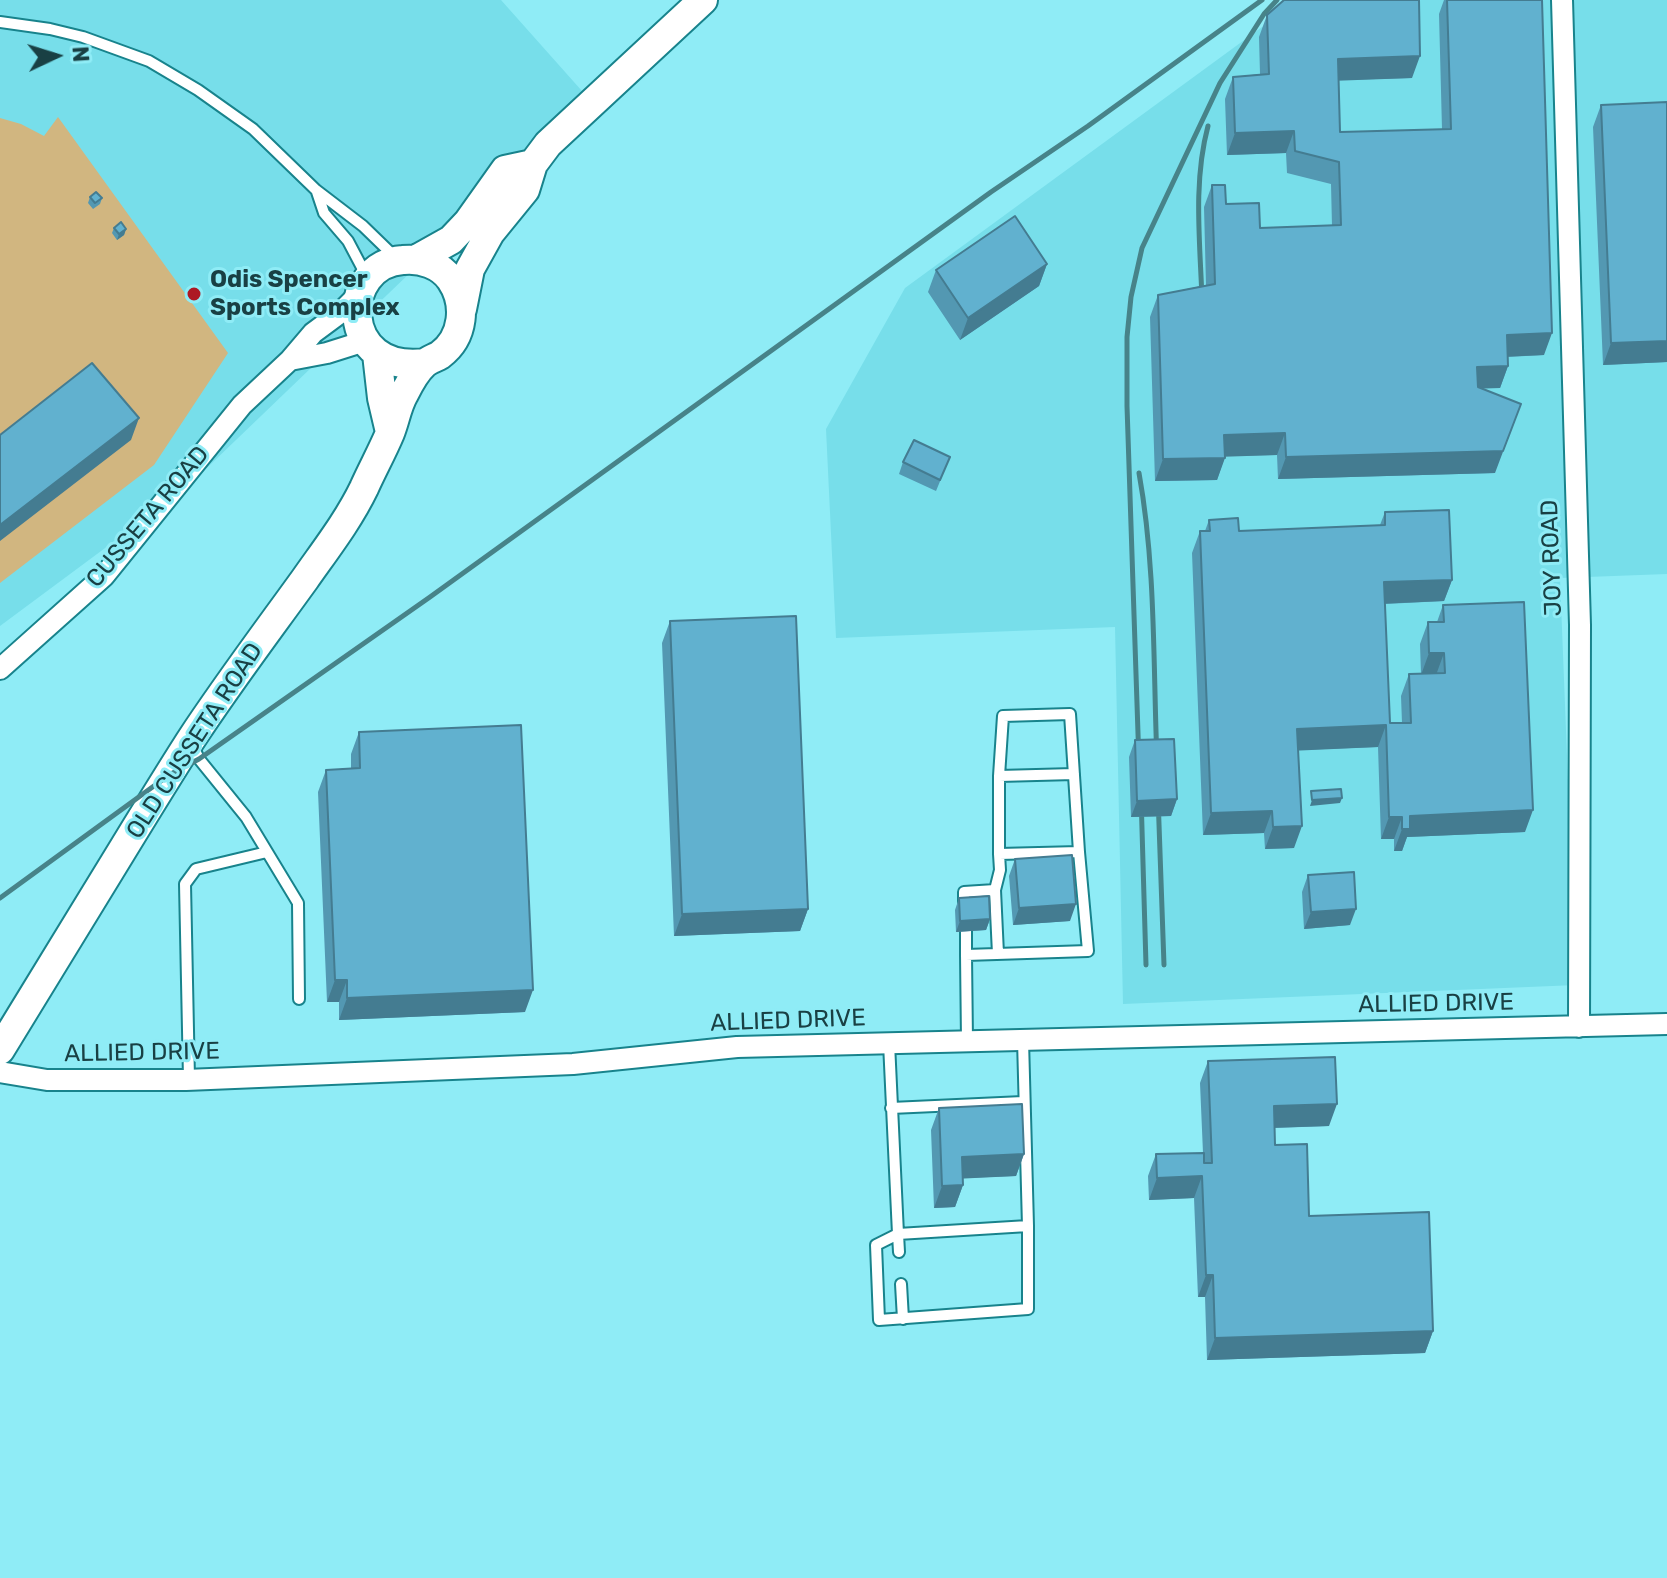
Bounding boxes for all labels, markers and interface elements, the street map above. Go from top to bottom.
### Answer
north arrow [16,16,96,96]
text: N [66,45,94,63]
place label: Odis Spencer Sports Complex [210,266,400,322]
marker: Odis Spencer Sports Complex [185,285,203,303]
street label: CUSSETA ROAD [81,441,215,593]
street label: JOY ROAD [1536,499,1568,617]
street label: OLD CUSSETA ROAD [121,638,269,844]
street label: ALLIED DRIVE [1358,988,1514,1020]
street label: ALLIED DRIVE [710,1004,866,1038]
street label: ALLIED DRIVE [64,1037,220,1069]

